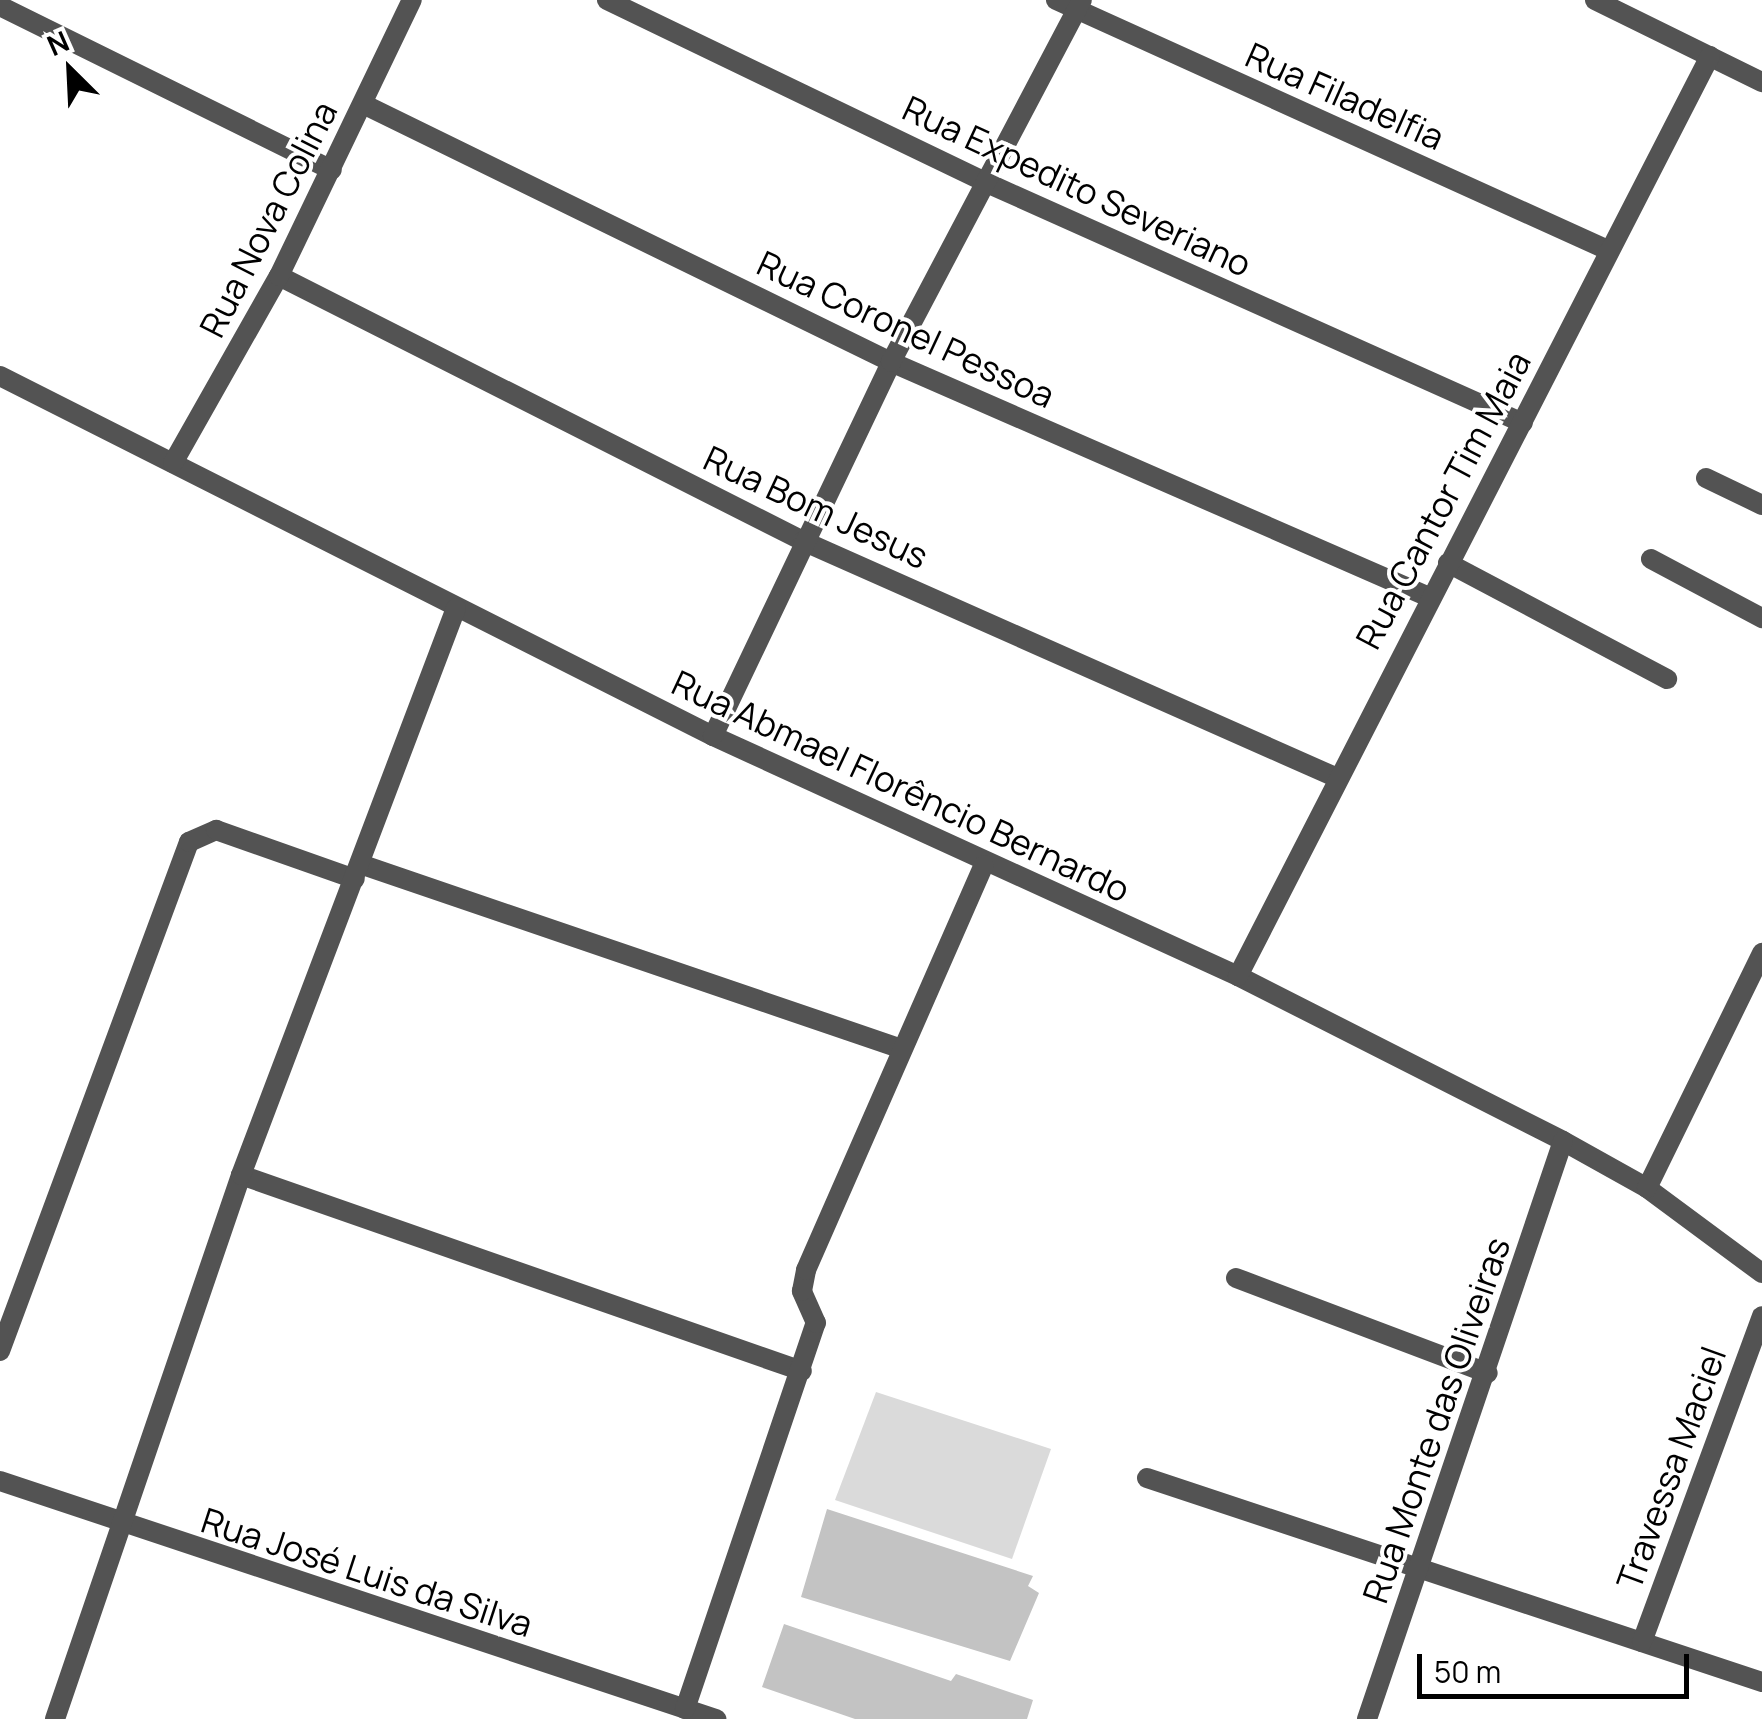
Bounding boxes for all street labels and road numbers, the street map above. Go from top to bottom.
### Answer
street label: Rua Filadelfia [1239,34,1451,158]
street label: Rua Expedito Severiano [896,87,1258,285]
street label: Rua Nova Colina [191,94,345,344]
street label: Rua Coronel Pessoa [751,242,1061,416]
street label: Rua Cantor Tim Maia [1347,344,1539,656]
street label: Rua Bom Jesus [697,437,935,577]
street label: Rua Abmael Florêncio Bernardo [666,661,1136,911]
street label: Rua Monte das Oliveiras [1354,1232,1518,1608]
street label: Travessa Maciel [1608,1341,1734,1595]
street label: Rua José Luis da Silva [196,1499,538,1645]

